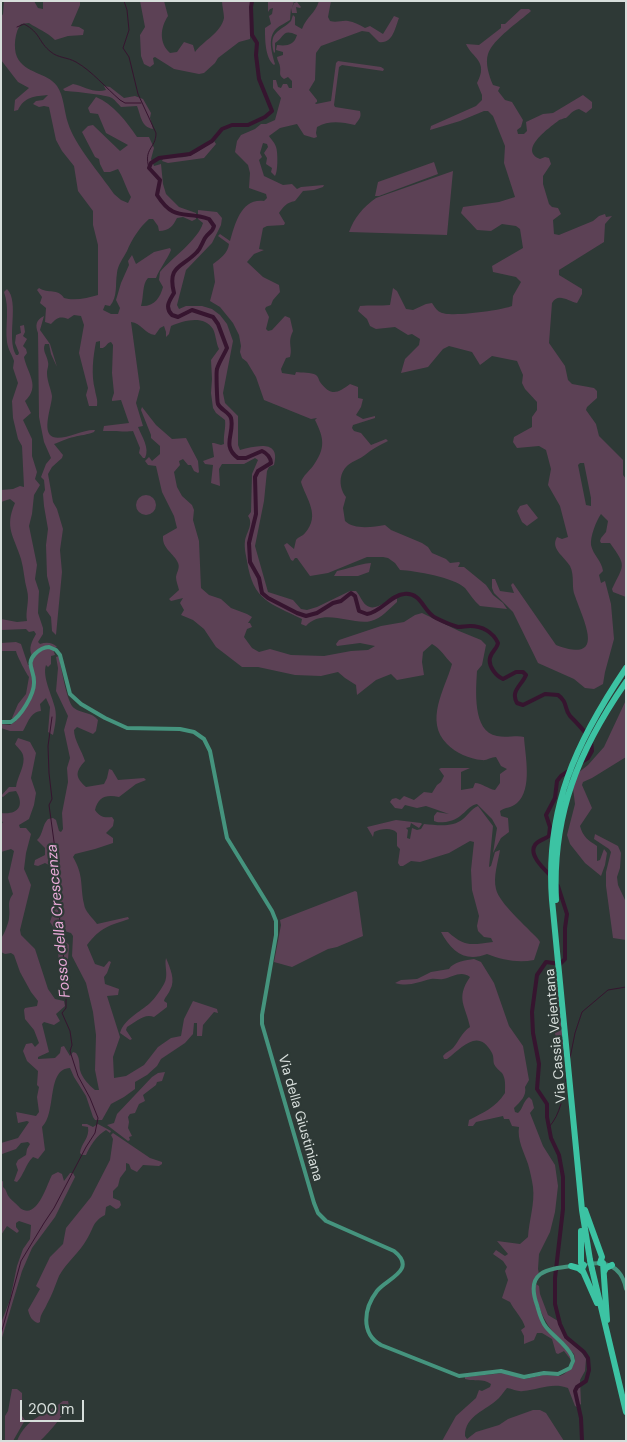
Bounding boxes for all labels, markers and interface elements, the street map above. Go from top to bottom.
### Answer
water label: Fosso della Crescenza [43,843,75,999]
street label: Via Cassia Veientana [542,968,570,1104]
street label: Via della Giustiniana [274,1053,326,1183]
scale bar [22,1390,86,1422]
text: 200 m [28,1399,74,1419]

